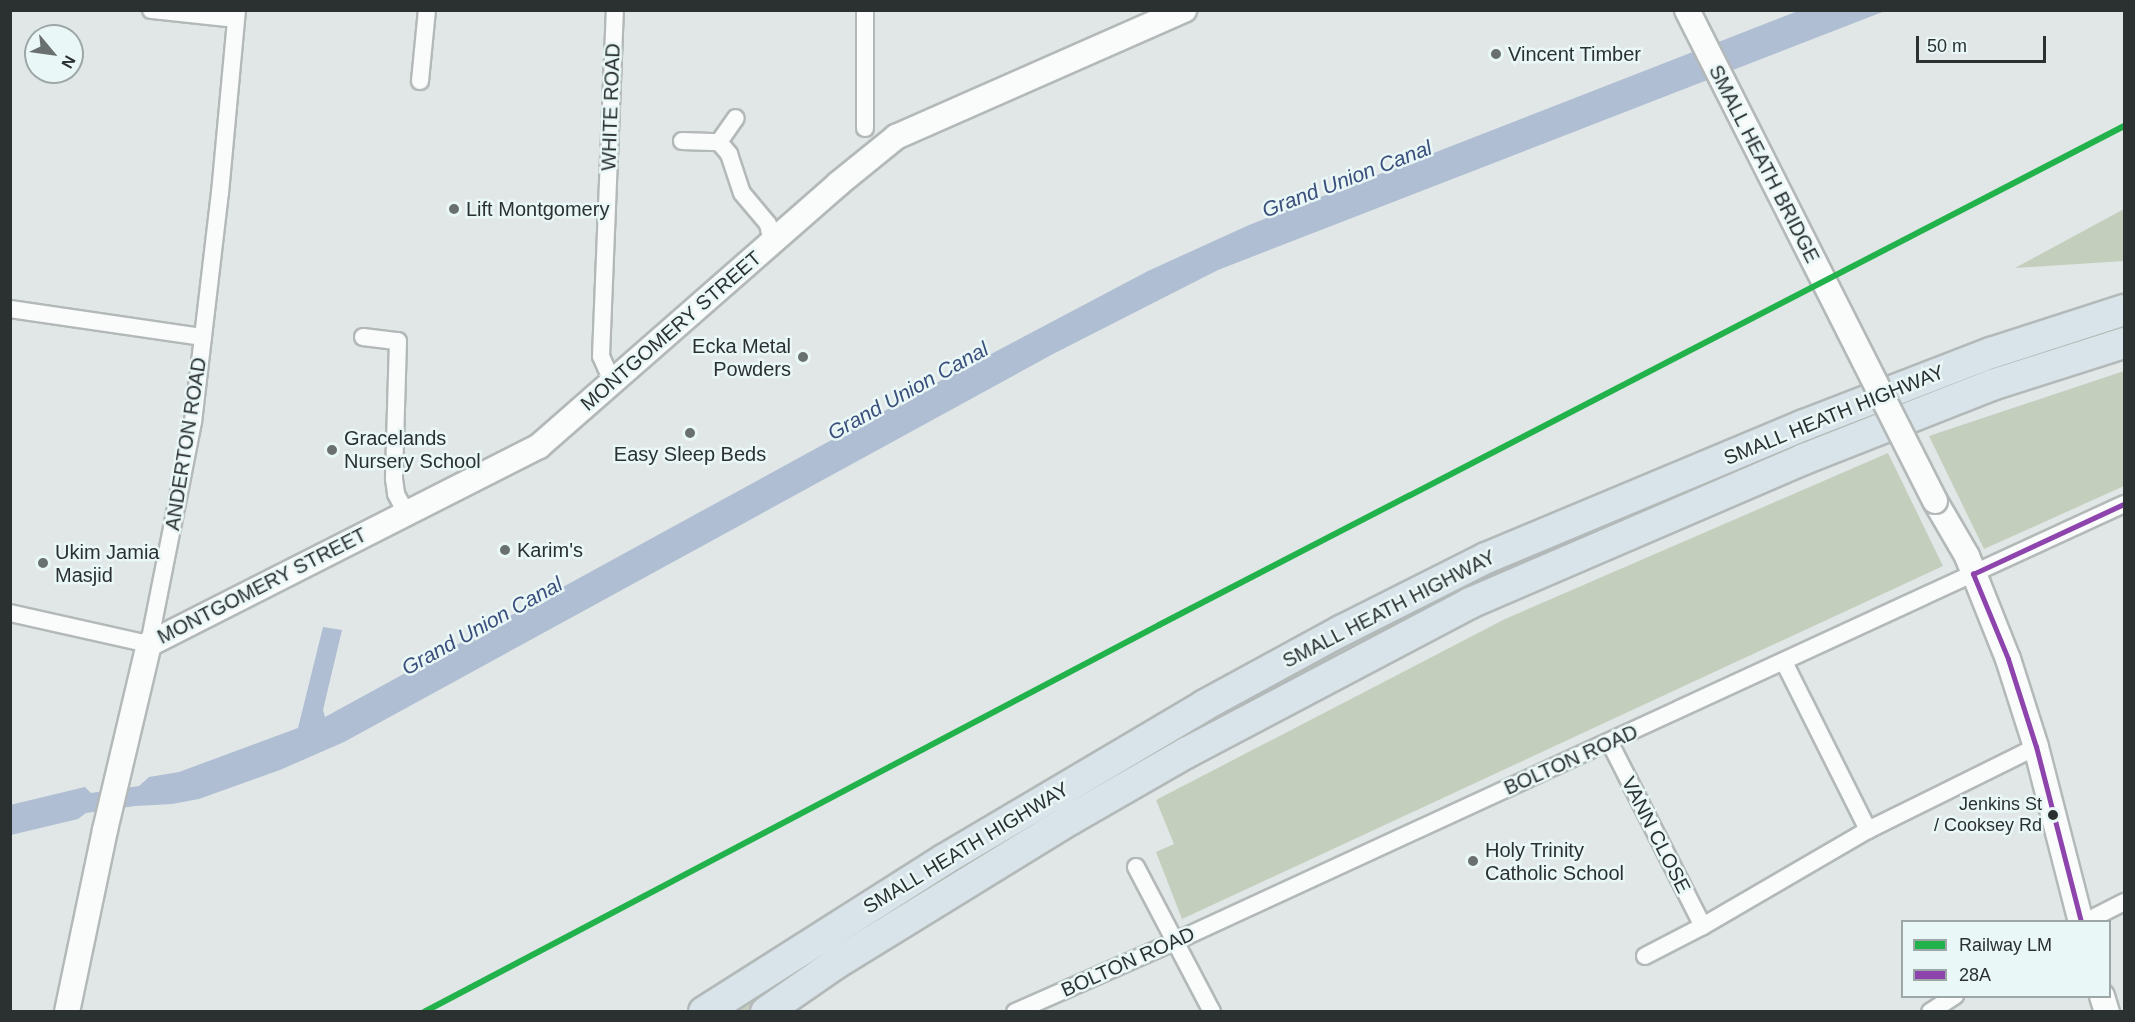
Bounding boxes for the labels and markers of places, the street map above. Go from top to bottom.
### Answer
place label: Vincent Timber [1508,42,1641,66]
marker: Vincent Timber [1489,47,1503,61]
place label: Lift Montgomery [466,197,609,221]
marker: Lift Montgomery [447,202,461,216]
place label: Ecka Metal Powders [692,334,791,381]
marker: Ecka Metal Powders [796,350,810,364]
place label: Gracelands Nursery School [344,426,481,473]
marker: Easy Sleep Beds [683,426,697,440]
place label: Easy Sleep Beds [614,442,766,466]
marker: Gracelands Nursery School [325,443,339,457]
place label: Karim's [517,538,583,562]
place label: Ukim Jamia Masjid [55,540,159,587]
marker: Karim's [498,543,512,557]
marker: Ukim Jamia Masjid [36,556,50,570]
place label: Jenkins St / Cooksey Rd [1934,794,2042,836]
marker: Jenkins St / Cooksey Rd [2047,809,2059,821]
place label: Holy Trinity Catholic School [1485,838,1624,885]
marker: Holy Trinity Catholic School [1466,854,1480,868]

